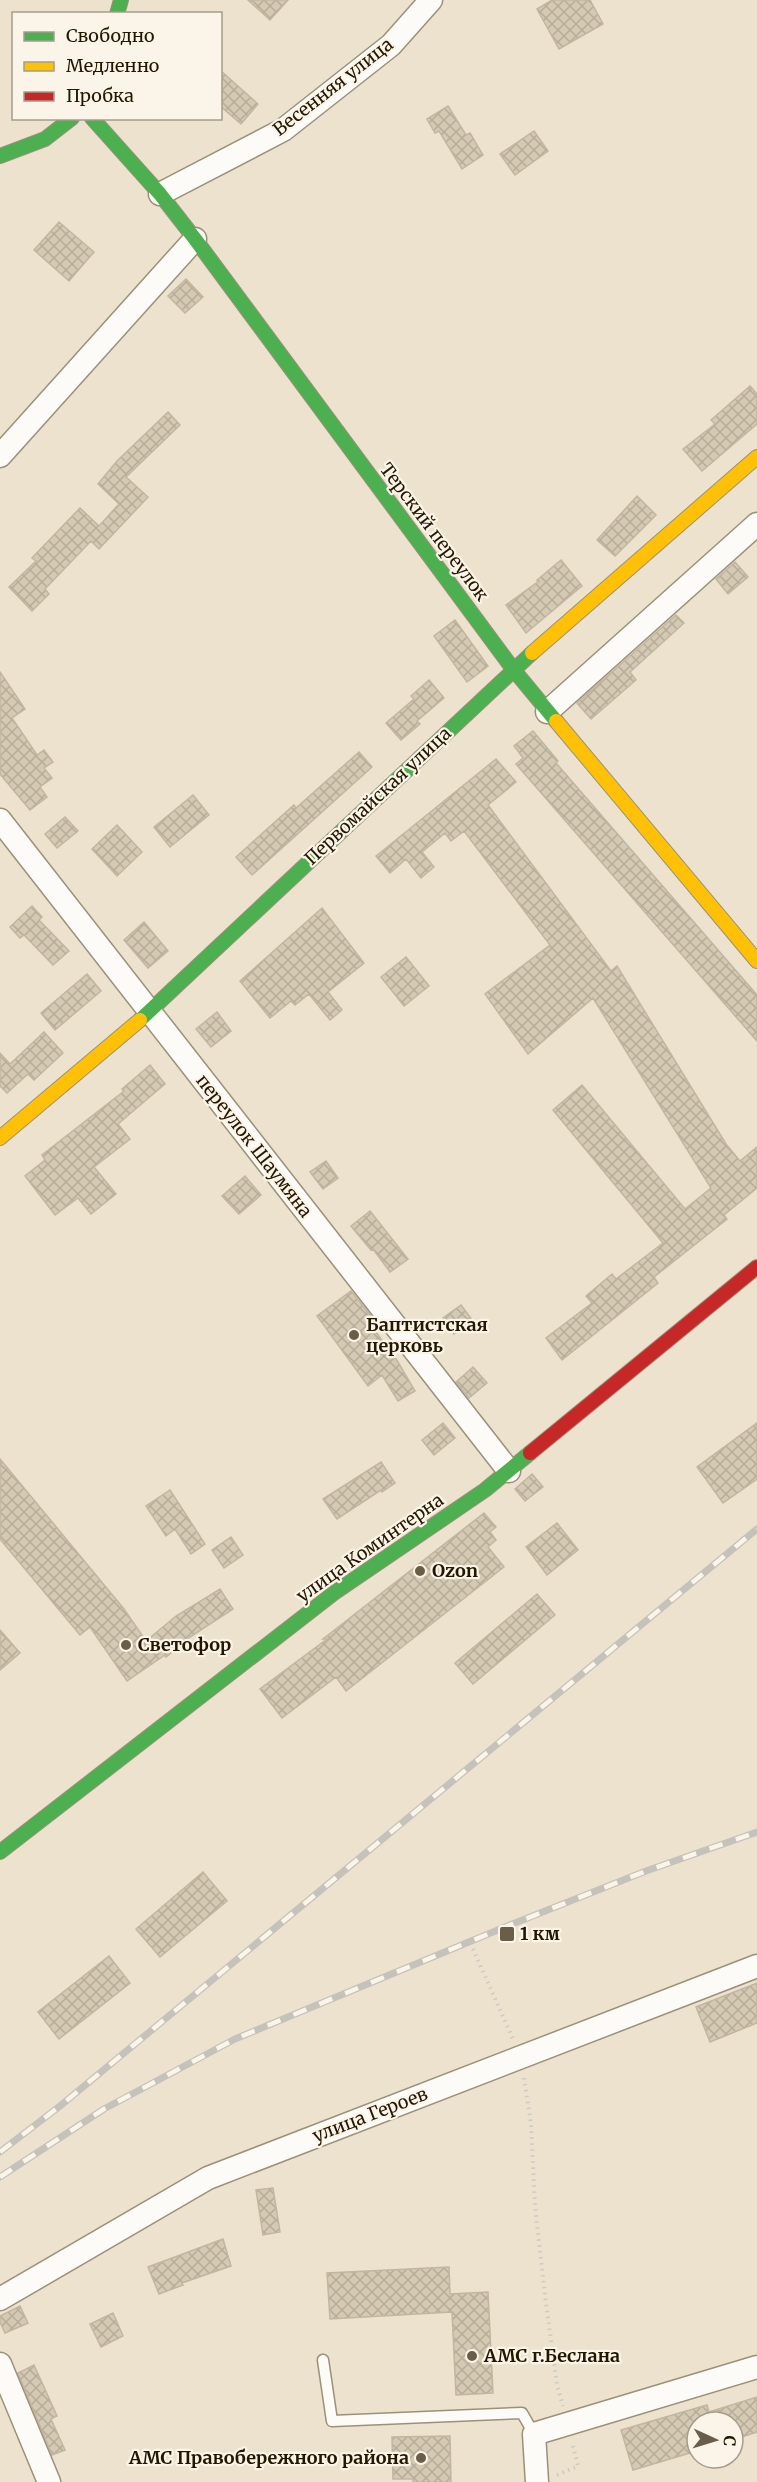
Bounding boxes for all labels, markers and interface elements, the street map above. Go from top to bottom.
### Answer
legend [12,12,222,120]
text: Свободно [66,24,154,47]
street label: Весенняя улица [268,32,398,141]
text: Медленно [66,54,159,77]
text: Пробка [66,84,134,107]
street label: Терский переулок [375,458,494,606]
street label: Первомайская улица [300,721,456,870]
street label: переулок Шаумяна [191,1069,318,1222]
place label: Баптистская церковь [366,1313,488,1357]
marker: Баптистская церковь [347,1328,361,1342]
street label: улица Коминтерна [292,1488,448,1607]
place label: Ozon [432,1559,478,1582]
marker: Ozon [413,1564,427,1578]
place label: Светофор [138,1633,231,1656]
marker: Светофор [119,1638,133,1652]
place label: 1 км [520,1922,560,1945]
marker: 1 км [498,1925,516,1943]
street label: улица Героев [309,2082,431,2147]
place label: АМС г.Беслана [483,2344,620,2367]
marker: АМС г.Беслана [465,2349,479,2363]
north arrow [685,2410,745,2470]
text: С [720,2435,740,2447]
place label: АМС Правобережного района [128,2446,409,2469]
marker: АМС Правобережного района [414,2451,428,2465]

